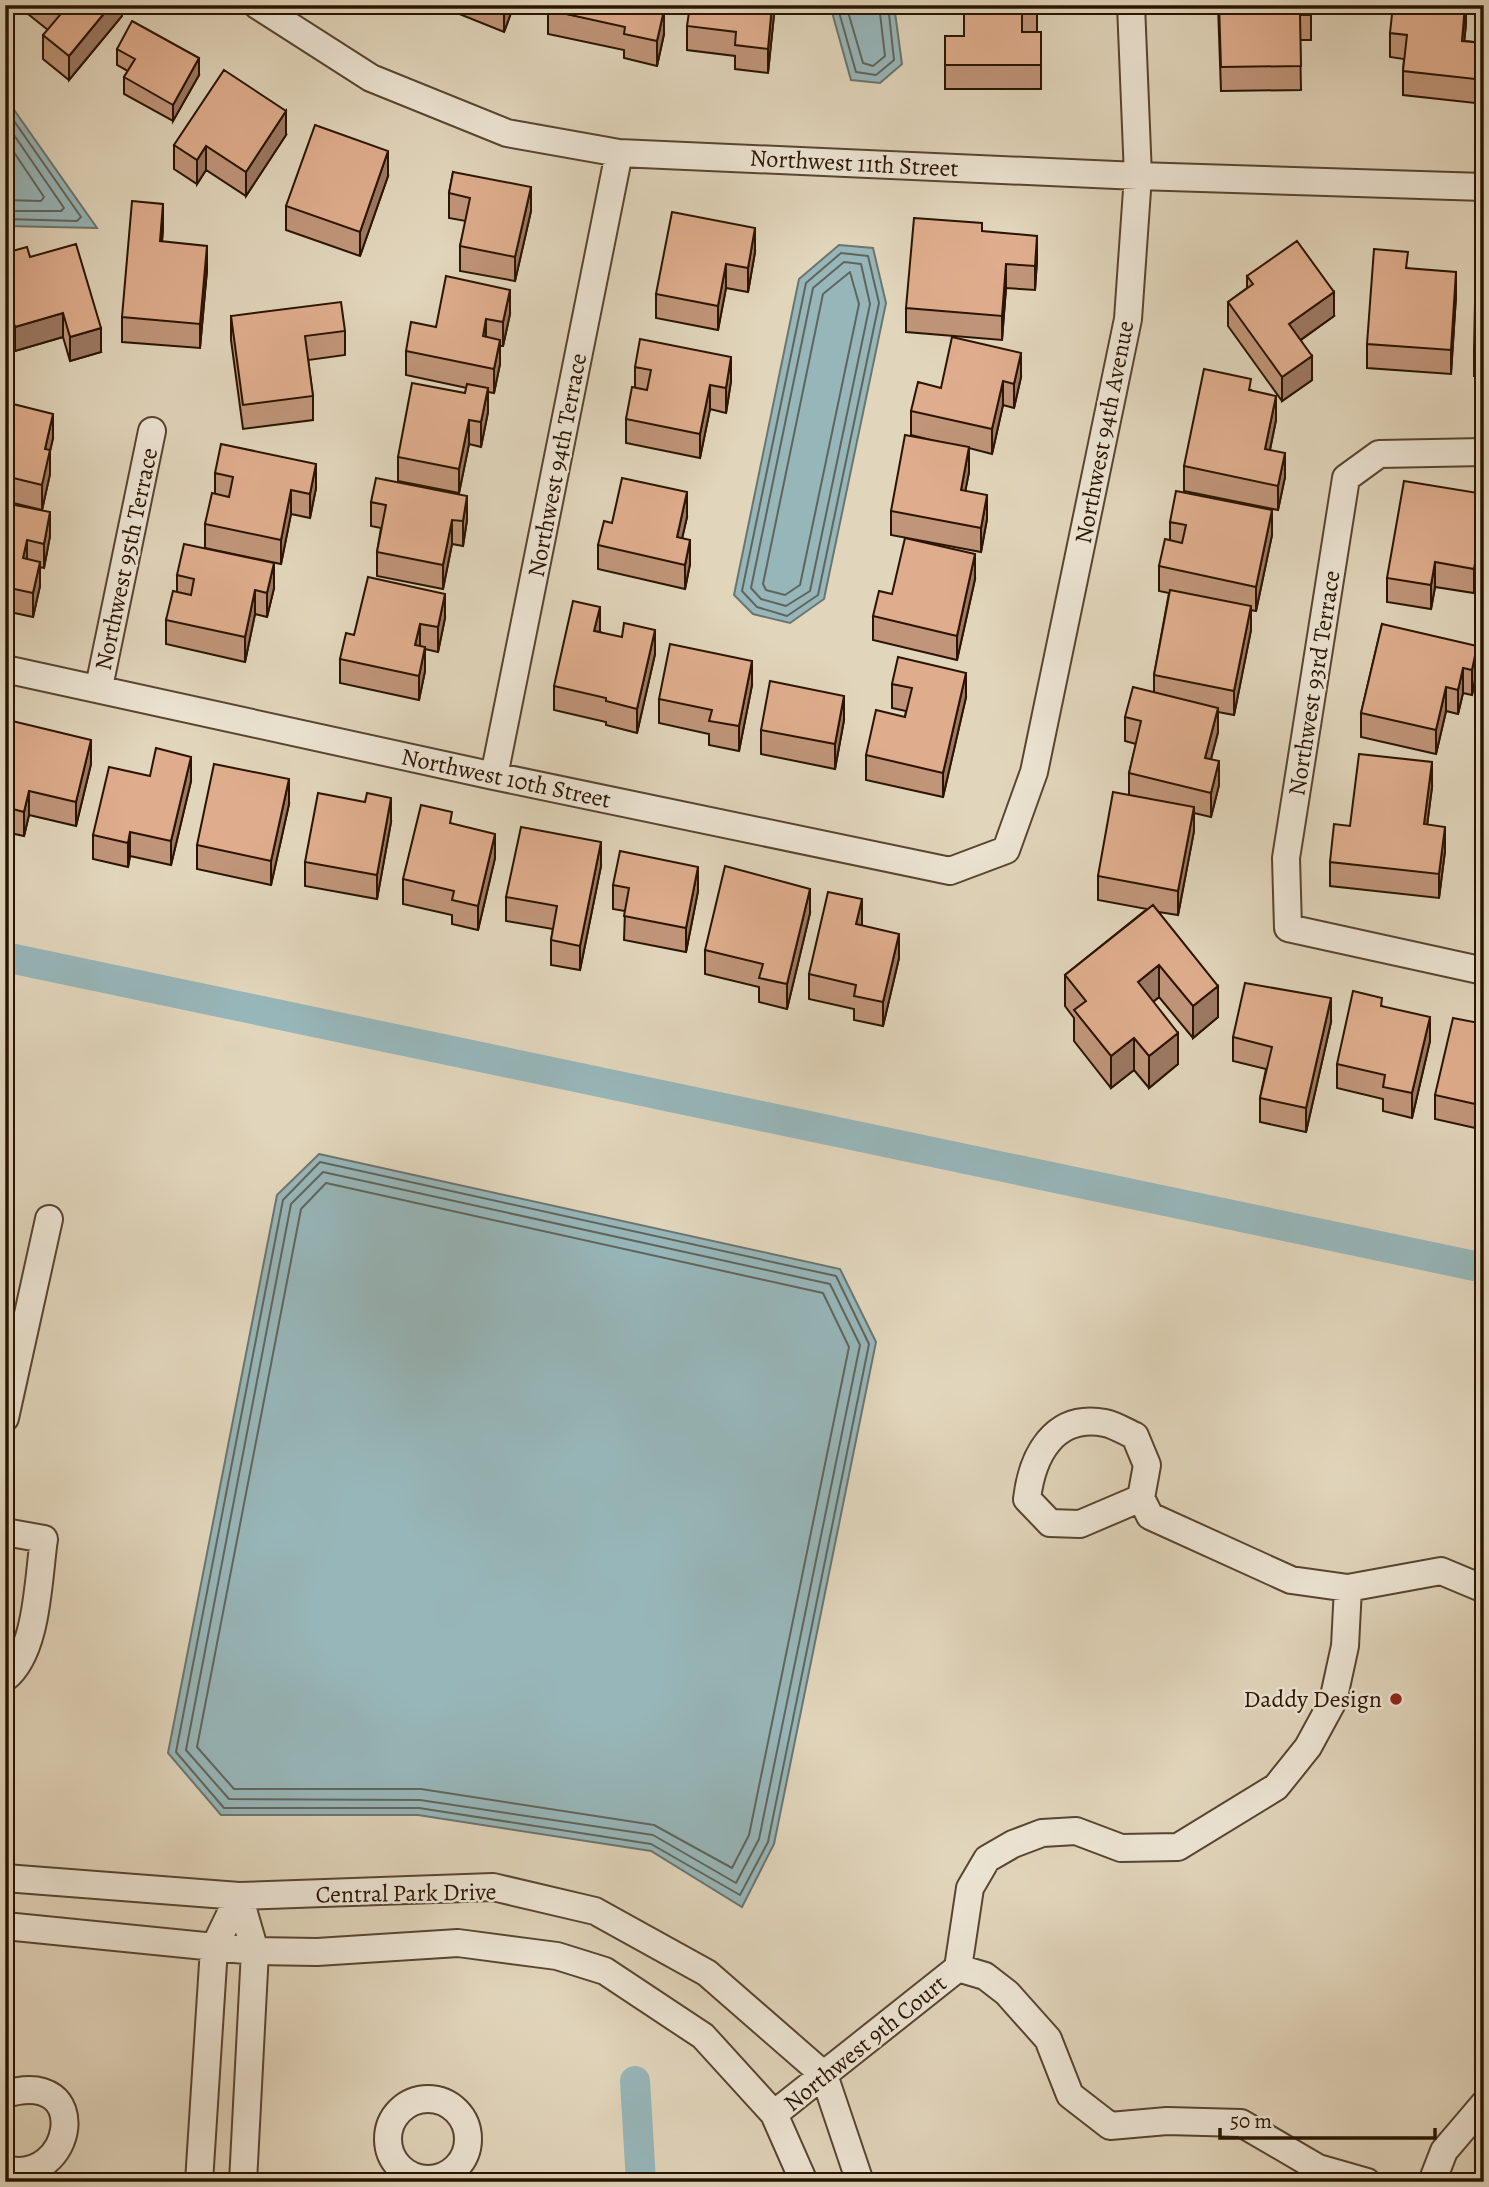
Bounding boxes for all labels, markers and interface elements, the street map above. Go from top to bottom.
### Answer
street label: Northwest 11th Street [749,142,959,184]
street label: Northwest 94th Avenue [1067,318,1141,546]
street label: Northwest 94th Terrace [520,350,594,580]
street label: Northwest 95th Terrace [87,445,165,673]
street label: Northwest 93rd Terrace [1280,568,1348,798]
street label: Northwest 10th Street [398,740,614,816]
place label: Daddy Design [1243,1683,1382,1715]
marker: Daddy Design [1388,1691,1404,1707]
street label: Central Park Drive [315,1875,497,1911]
street label: Northwest 9th Court [777,1967,953,2119]
scale bar [1220,2096,1435,2140]
text: 50 m [1230,2107,1272,2135]

